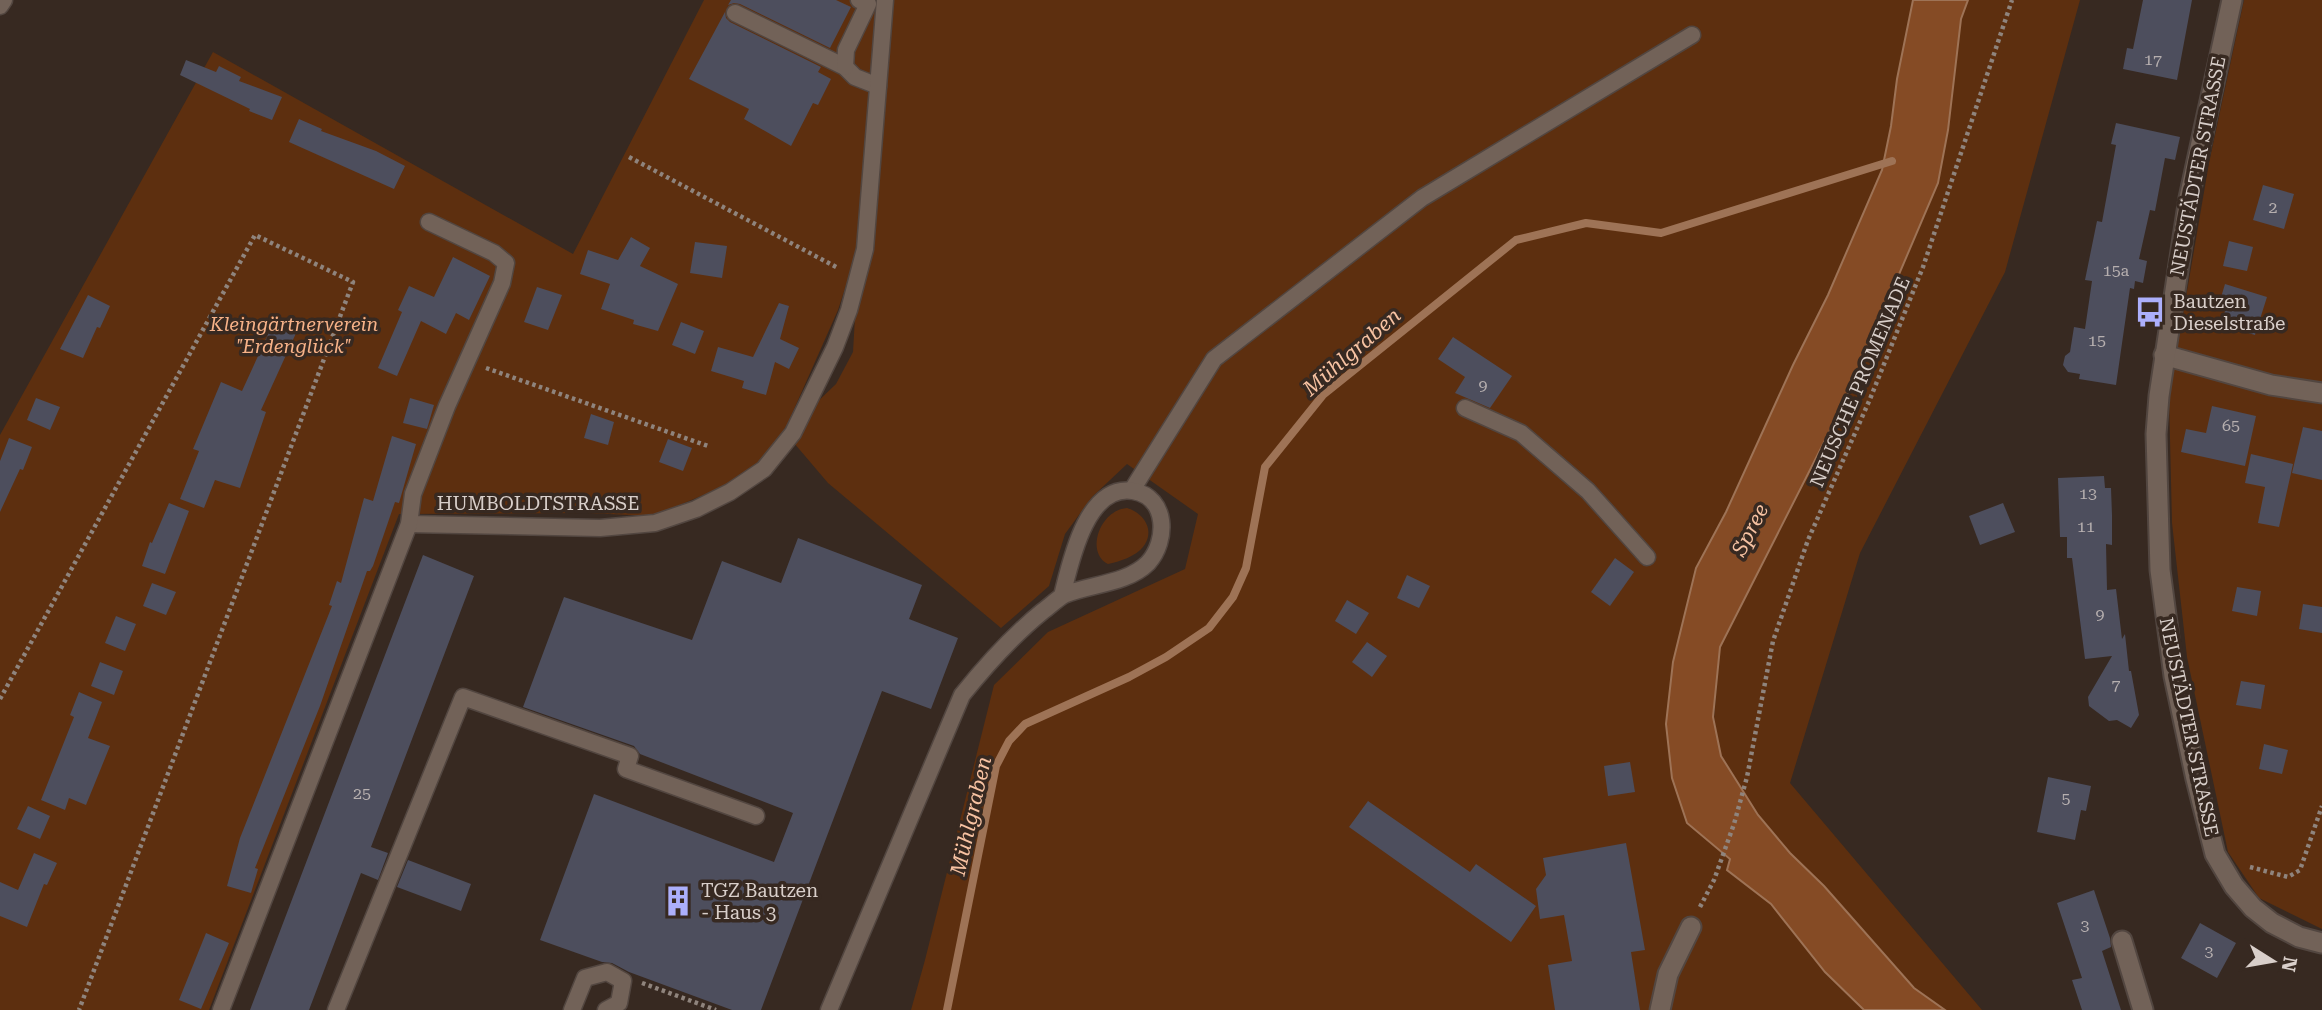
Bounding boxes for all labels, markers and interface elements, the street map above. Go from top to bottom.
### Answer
house number: 17 [2144,50,2162,69]
street label: NEUSTÄDTER STRASSE [2165,54,2231,278]
house number: 2 [2269,198,2278,217]
house number: 15a [2103,261,2130,280]
street label: NEUSCHE PROMENADE [1805,273,1915,491]
place label: Bautzen Dieselstraße [2173,290,2286,335]
bus stop icon: Bautzen Dieselstraße [2133,295,2167,329]
water label: Mühlgraben [1298,303,1406,402]
park label: Kleingärtnerverein "Erdenglück" [209,313,379,358]
house number: 15 [2088,331,2106,350]
house number: 9 [1479,376,1488,395]
house number: 65 [2222,416,2240,435]
house number: 13 [2079,484,2097,503]
street label: HUMBOLDTSTRASSE [437,492,639,515]
water label: Spree [1726,500,1773,561]
house number: 11 [2077,517,2095,536]
house number: 9 [2096,605,2105,624]
street label: NEUSTÄDTER STRASSE [2155,615,2223,839]
house number: 7 [2112,675,2121,694]
water label: Mühlgraben [945,754,996,879]
house number: 25 [353,784,371,803]
house number: 5 [2062,789,2071,808]
place label: TGZ Bautzen - Haus 3 [701,879,818,924]
building icon: TGZ Bautzen - Haus 3 [661,884,695,918]
house number: 3 [2081,916,2090,935]
north arrow [2238,926,2308,996]
house number: 3 [2205,942,2214,961]
text: N [2276,955,2302,974]

